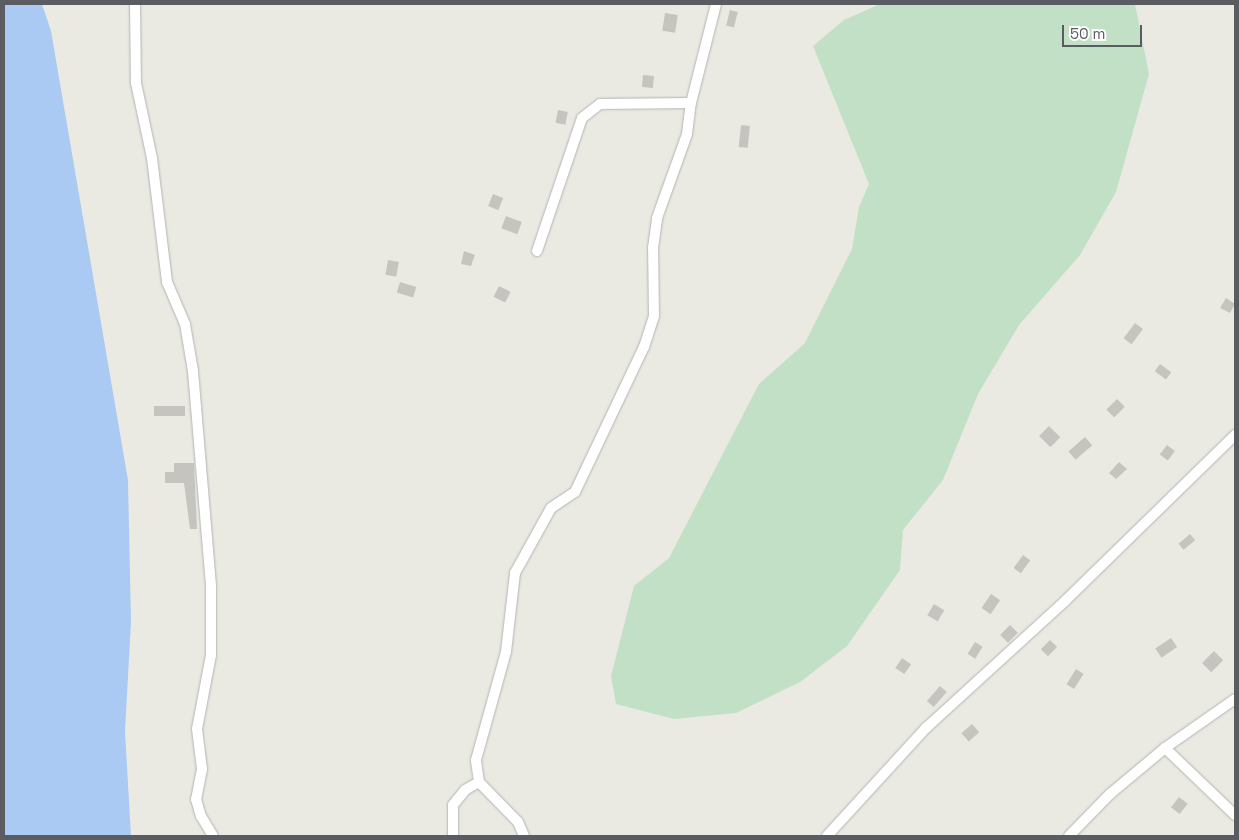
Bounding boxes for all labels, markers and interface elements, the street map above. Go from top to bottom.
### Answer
scale bar [1064,15,1144,47]
text: 50 m [1070,24,1105,43]

